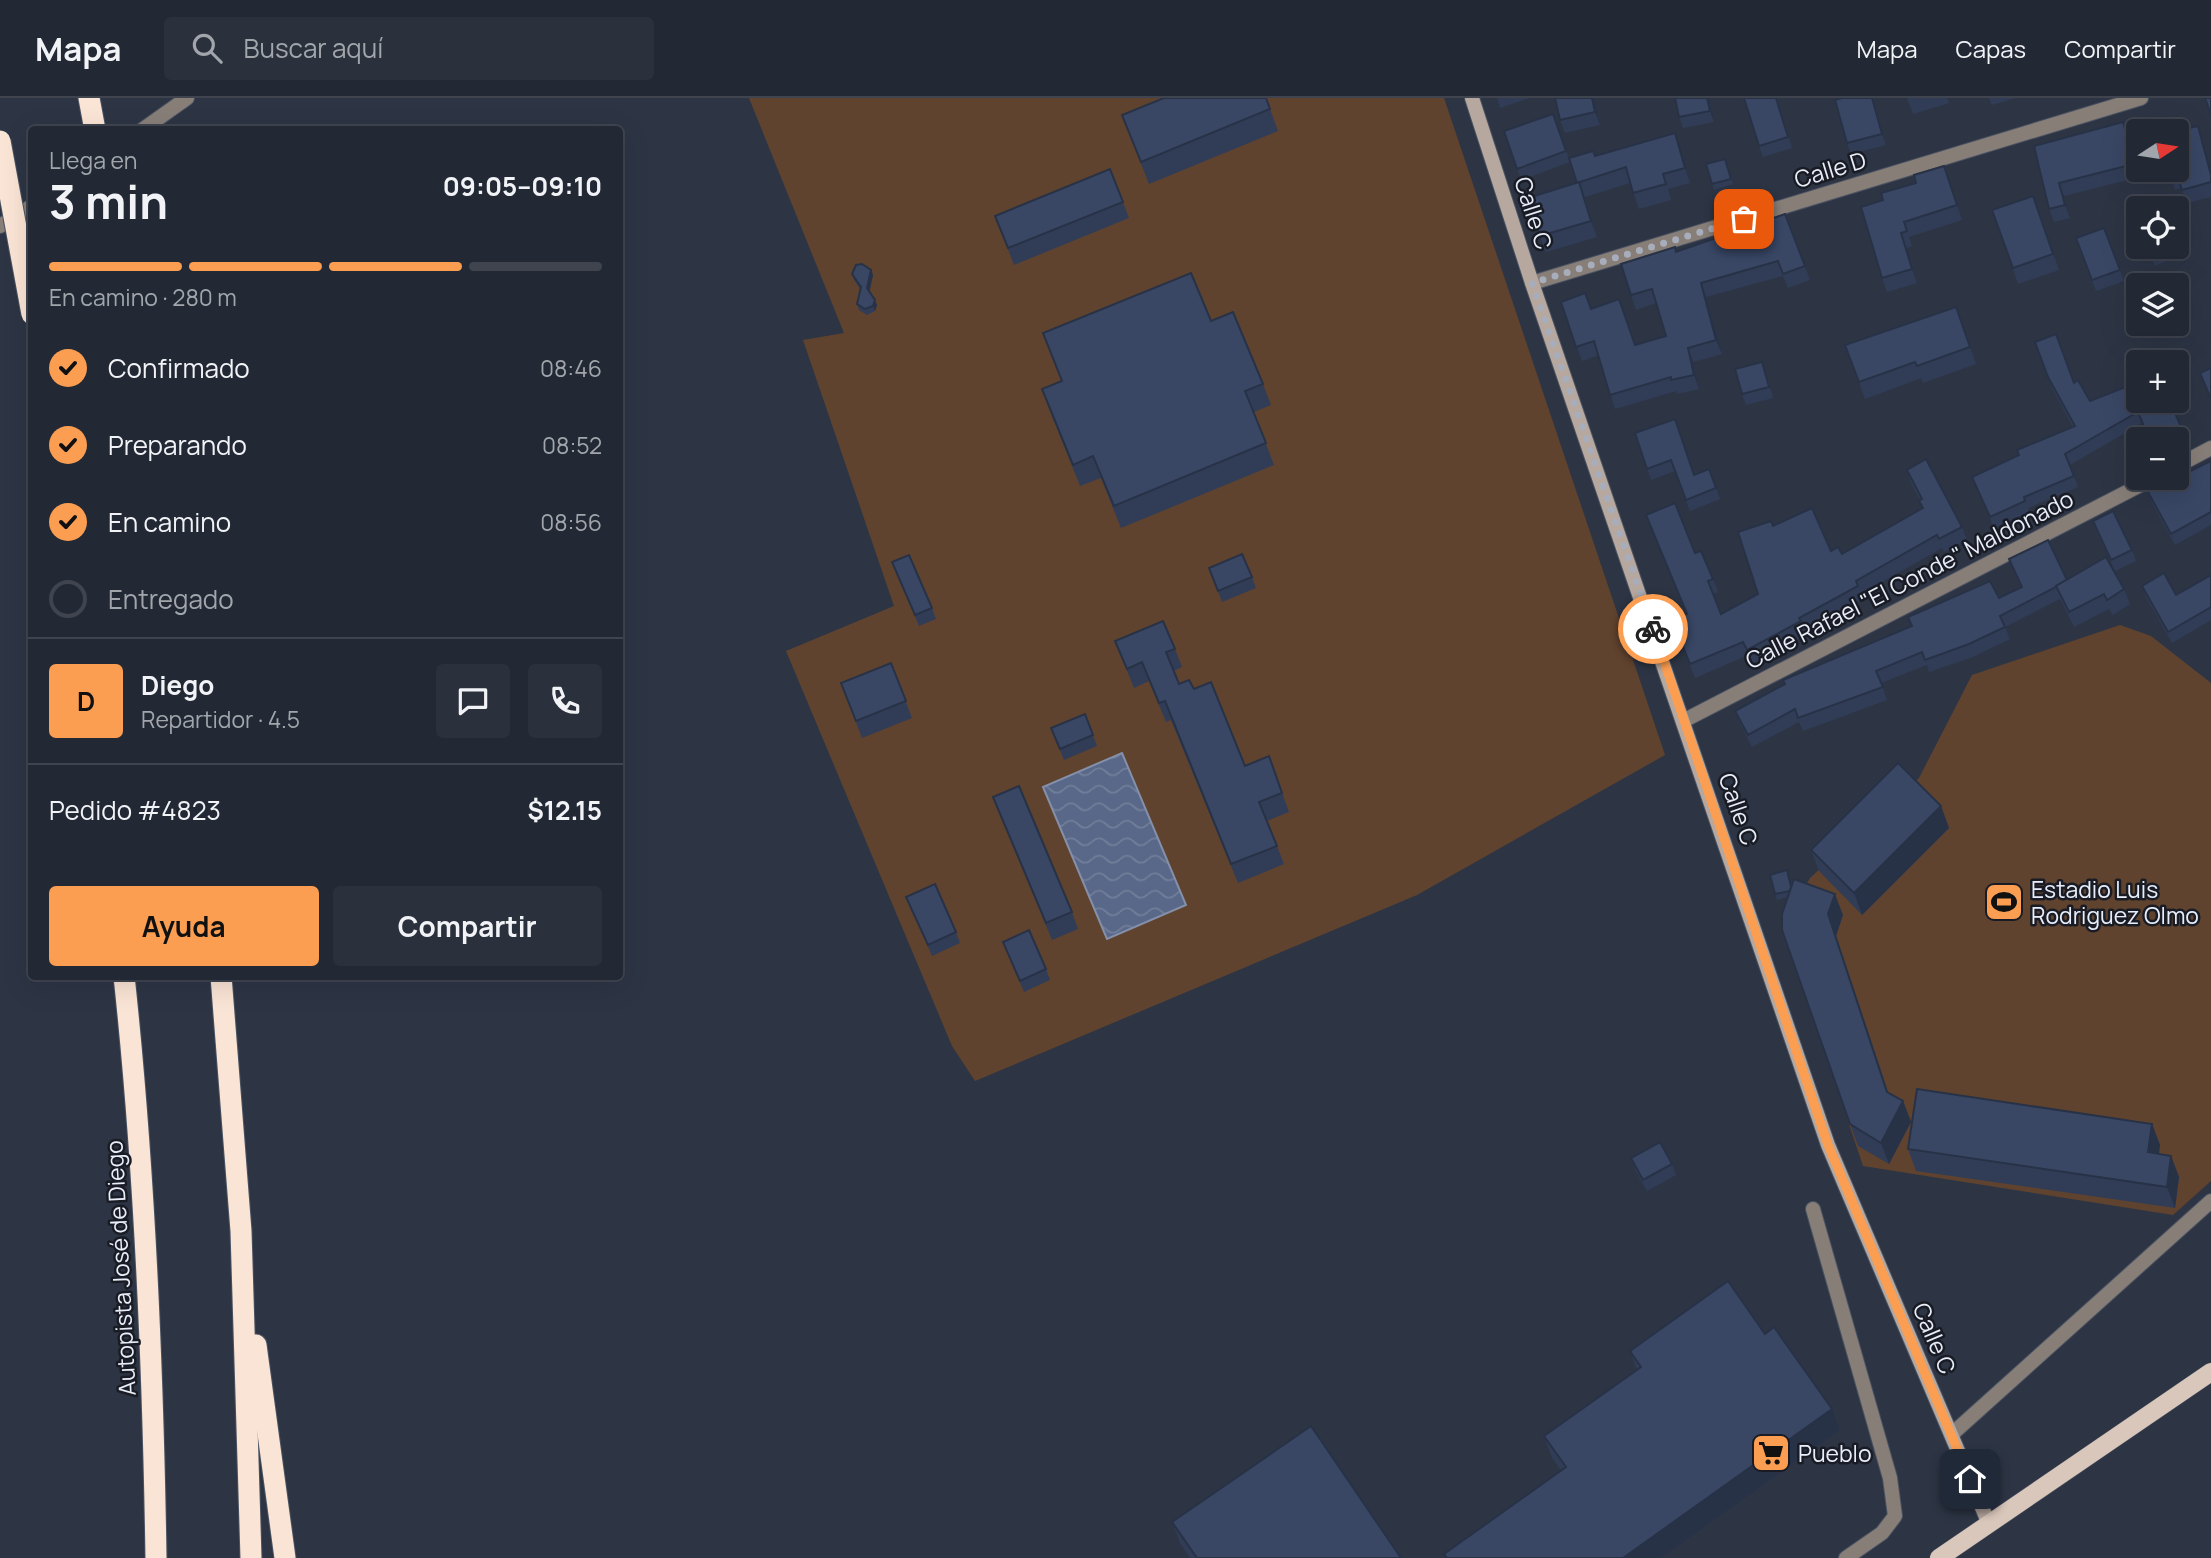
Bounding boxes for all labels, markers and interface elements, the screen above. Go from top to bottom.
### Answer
search box [164,17,654,80]
text: Mapa [35,26,122,71]
icon: search [188,29,226,67]
text: Buscar aquí [244,30,383,66]
text: Mapa [1857,32,1918,65]
text: Capas [1956,32,2026,65]
text: Compartir [2064,32,2176,65]
north arrow [2126,119,2189,182]
map controls [2126,119,2189,490]
street label: Calle D [1790,143,1870,195]
text: Llega en [49,144,137,176]
text: 09:05–09:10 [443,168,602,204]
text: 3 min [49,170,168,233]
street label: Calle C [1507,173,1561,253]
pin [1714,189,1774,249]
button: locate [2126,196,2189,259]
icon: bag [1725,200,1763,238]
button: layers [2126,273,2189,336]
text: En camino · 280 m [49,281,237,313]
icon: check [49,349,87,387]
text: Confirmado [108,350,250,386]
button: + [2126,350,2189,413]
text: 08:46 [540,352,602,384]
icon: check [49,426,87,464]
text: Preparando [108,427,247,463]
button: − [2126,427,2189,490]
text: 08:52 [542,429,602,461]
street label: Calle Rafael "El Conde" Maldonado [1740,482,2078,676]
icon: check [49,503,87,541]
text: En camino [108,504,231,540]
text: 08:56 [540,506,602,538]
text: Entregado [108,581,234,617]
courier [1618,594,1688,664]
icon: bike [1634,610,1672,648]
button: chat [436,664,510,738]
button: phone [528,664,602,738]
text: Diego [141,667,214,703]
text: D [77,683,95,719]
text: Repartidor · 4.5 [141,703,300,735]
street label: Calle C [1712,769,1766,849]
text: Pedido #4823 [49,792,221,828]
text: $12.15 [527,792,602,828]
place label: Estadio Luis Rodriguez Olmo [2031,873,2199,931]
sports icon: Estadio Luis Rodriguez Olmo [1983,881,2025,923]
button: Ayuda [49,886,319,966]
button: Compartir [333,886,602,966]
street label: Autopista José de Diego [97,1140,143,1396]
street label: Calle C [1906,1297,1964,1379]
supermarket icon: Pueblo [1750,1432,1792,1474]
place label: Pueblo [1798,1437,1872,1469]
pin [1940,1449,2000,1509]
icon: home [1951,1460,1989,1498]

